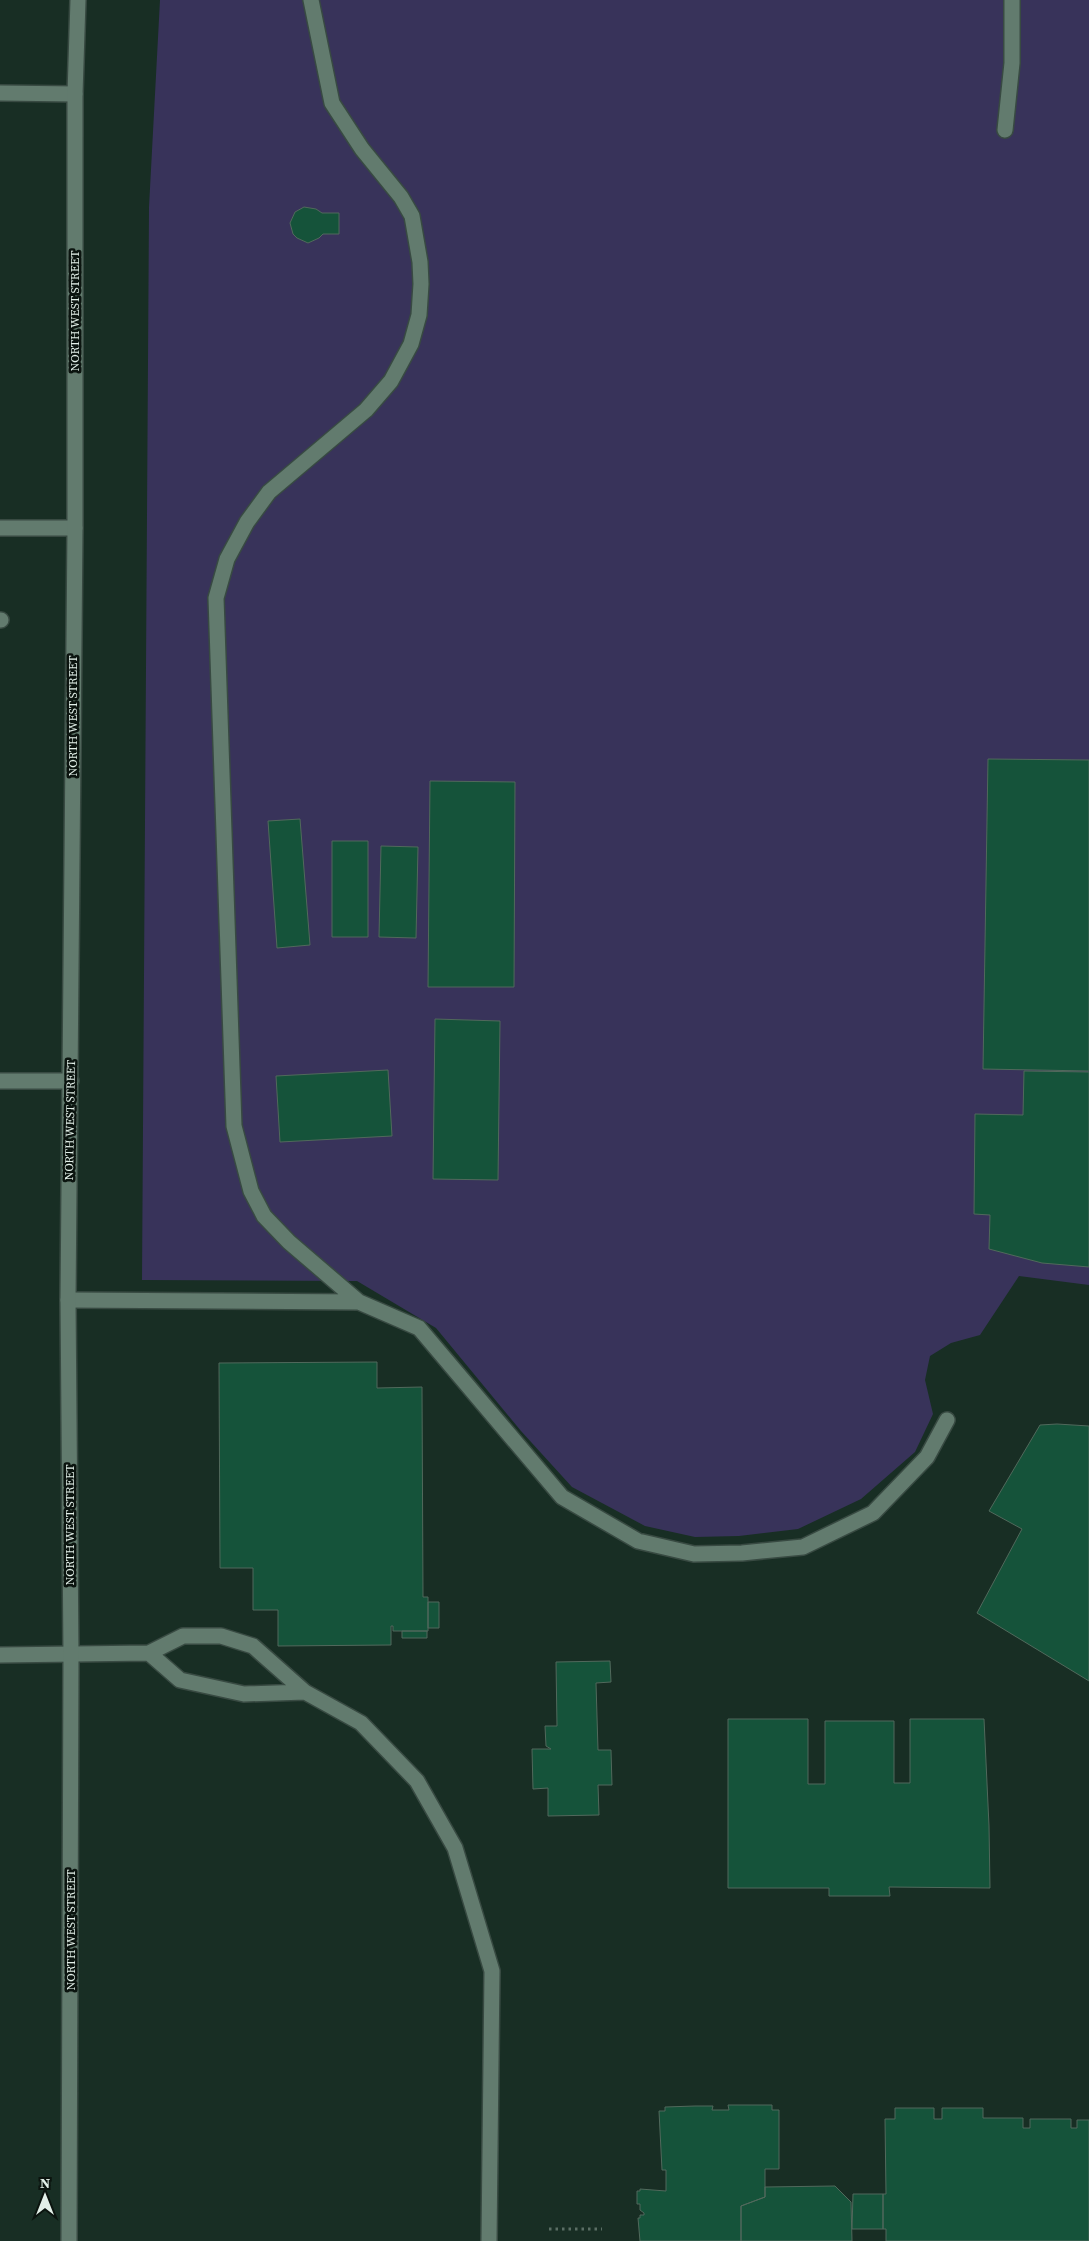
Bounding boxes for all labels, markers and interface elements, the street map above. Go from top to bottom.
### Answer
street label: NORTH WEST STREET [67,250,83,371]
street label: NORTH WEST STREET [65,655,81,776]
street label: NORTH WEST STREET [61,1059,79,1181]
street label: NORTH WEST STREET [62,1464,78,1585]
street label: NORTH WEST STREET [63,1869,79,1990]
north arrow [20,2171,70,2221]
text: N [40,2173,50,2193]

